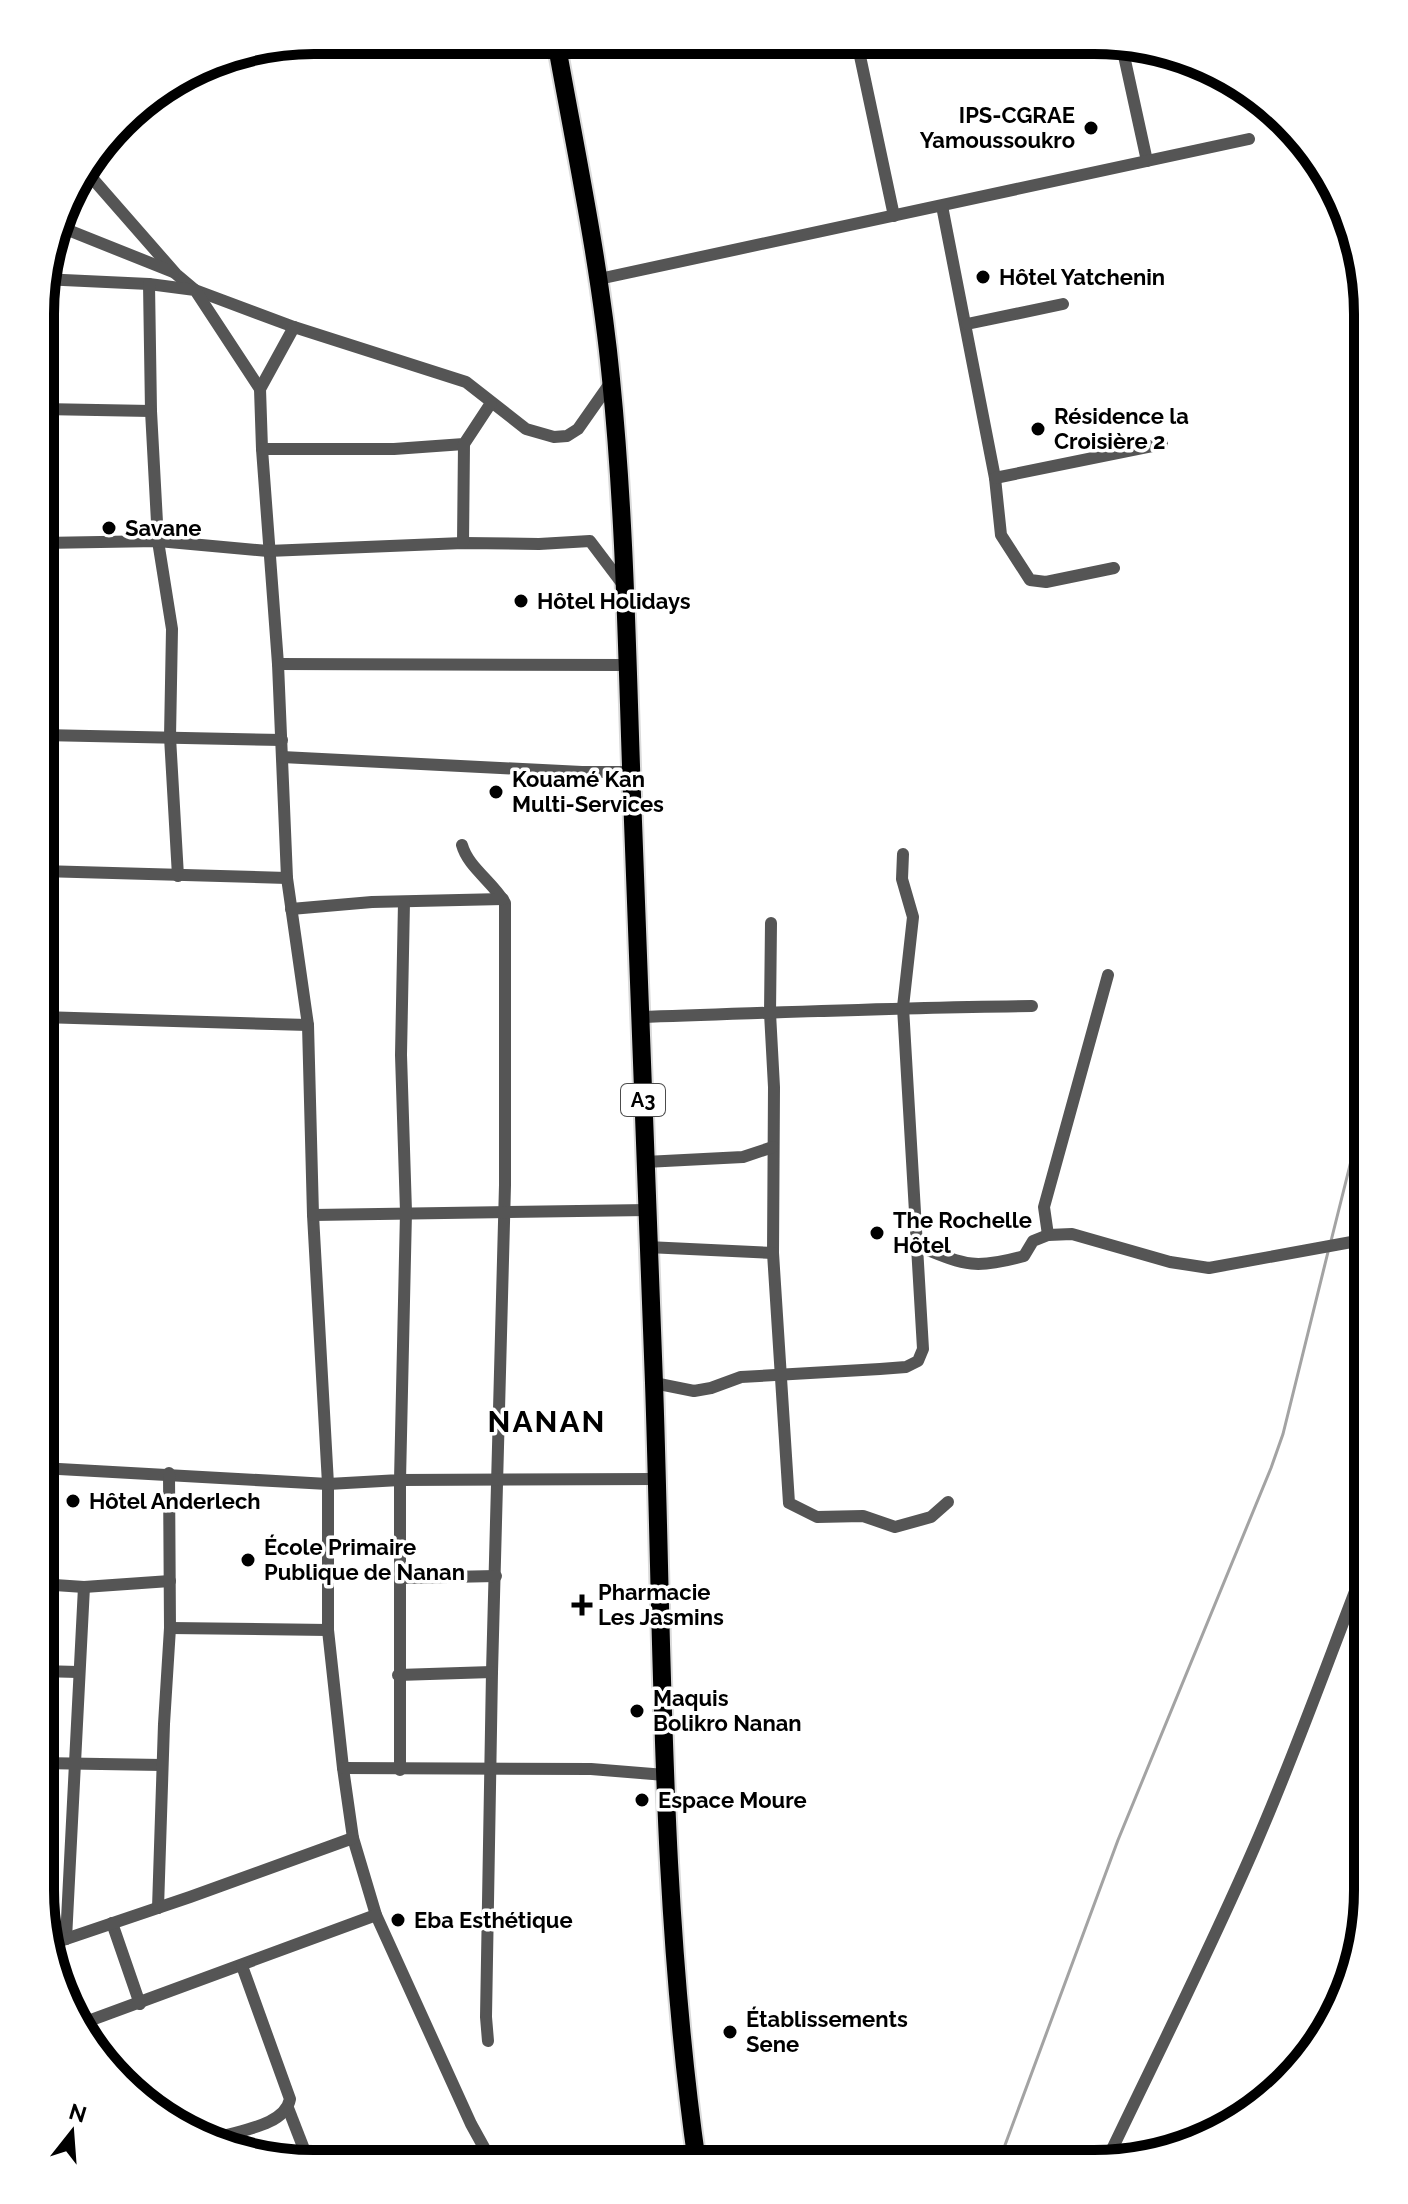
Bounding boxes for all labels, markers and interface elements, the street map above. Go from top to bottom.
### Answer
place label: IPS-CGRAE Yamoussoukro [920,102,1075,153]
marker: IPS-CGRAE Yamoussoukro [1082,119,1100,137]
place label: Hôtel Yatchenin [999,264,1165,290]
marker: Hôtel Yatchenin [974,268,992,286]
place label: Résidence la Croisière 2 [1054,403,1189,454]
marker: Résidence la Croisière 2 [1029,420,1047,438]
place label: Savane [125,515,202,541]
marker: Savane [100,519,118,537]
place label: Hôtel Holidays [537,588,691,614]
marker: Hôtel Holidays [512,592,530,610]
place label: Kouamé Kan Multi-Services [512,766,664,817]
marker: Kouamé Kan Multi-Services [487,783,505,801]
road number: A3 [621,1084,665,1116]
place label: The Rochelle Hôtel [893,1207,1032,1258]
marker: The Rochelle Hôtel [868,1224,886,1242]
district label: NANAN [488,1404,607,1439]
place label: Hôtel Anderlech [89,1488,261,1514]
marker: Hôtel Anderlech [64,1492,82,1510]
place label: École Primaire Publique de Nanan [264,1534,465,1585]
marker: École Primaire Publique de Nanan [239,1551,257,1569]
place label: Pharmacie Les Jasmins [598,1579,724,1630]
marker: Pharmacie Les Jasmins [573,1596,591,1614]
place label: Maquis Bolikro Nanan [653,1685,802,1736]
marker: Maquis Bolikro Nanan [628,1702,646,1720]
place label: Espace Moure [658,1787,807,1813]
marker: Espace Moure [633,1791,651,1809]
place label: Eba Esthétique [414,1907,573,1933]
marker: Eba Esthétique [389,1911,407,1929]
place label: Établissements Sene [746,2006,908,2057]
marker: Établissements Sene [721,2023,739,2041]
north arrow [32,2092,112,2172]
text: N [66,2098,90,2128]

